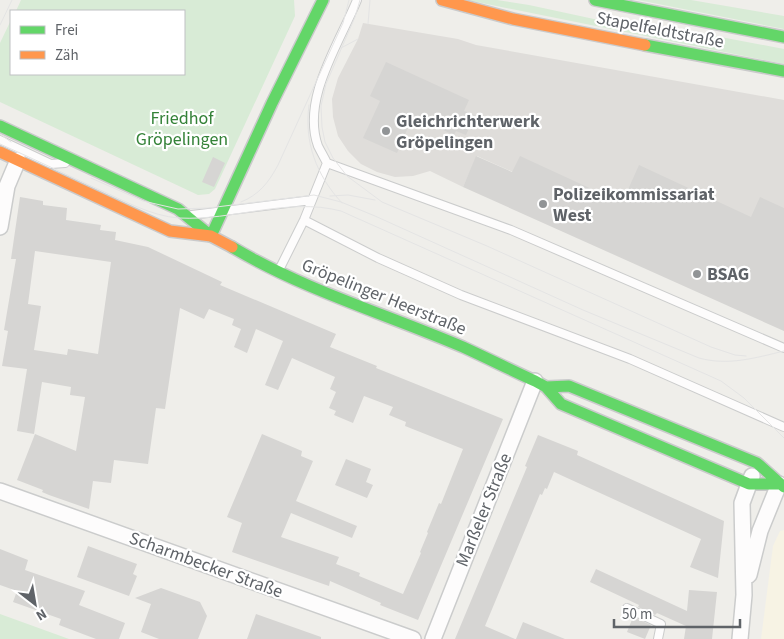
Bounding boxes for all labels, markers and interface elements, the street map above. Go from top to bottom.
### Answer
street label: Stapelfeldtstraße [594,5,726,55]
legend [10,10,185,75]
text: Frei [55,20,78,41]
text: Zäh [55,45,79,66]
park label: Friedhof Gröpelingen [136,106,228,152]
place label: Gleichrichterwerk Gröpelingen [396,109,540,155]
marker: Gleichrichterwerk Gröpelingen [380,125,392,137]
place label: Polizeikommissariat West [553,182,715,228]
marker: Polizeikommissariat West [537,198,549,210]
street label: Gröpelinger Heerstraße [298,253,470,341]
place label: BSAG [707,262,749,287]
marker: BSAG [691,268,703,280]
street label: Marßeler Straße [450,449,518,571]
street label: Scharmbecker Straße [126,526,286,604]
north arrow [10,579,60,629]
scale bar [614,596,740,628]
text: N [32,603,50,625]
text: 50 m [622,604,652,625]

